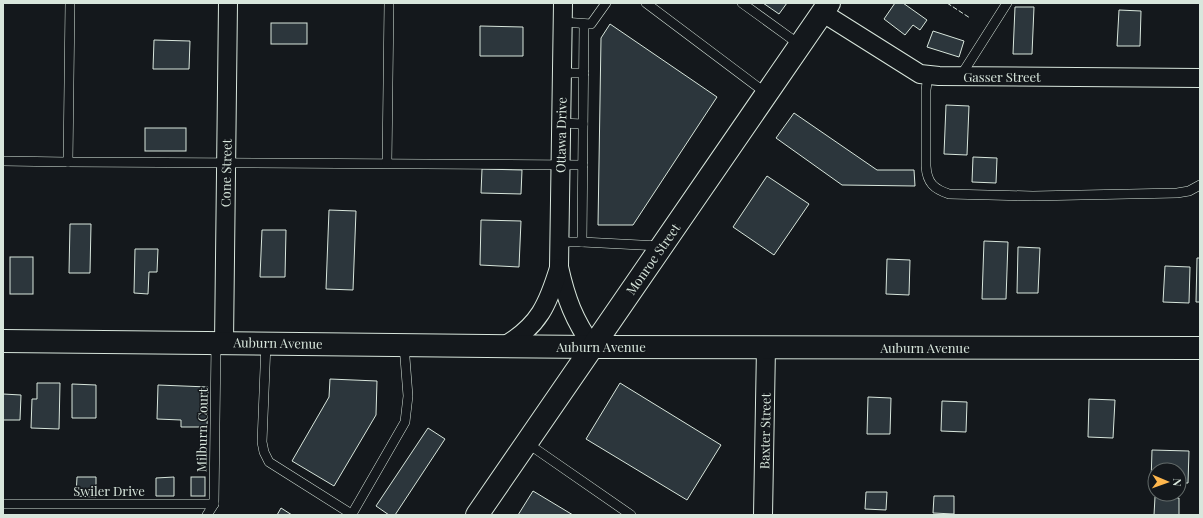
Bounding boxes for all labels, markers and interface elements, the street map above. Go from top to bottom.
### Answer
street label: Gasser Street [963,68,1041,85]
street label: Ottawa Drive [551,96,570,173]
street label: Cone Street [216,138,235,207]
street label: Monroe Street [622,219,684,298]
street label: Auburn Avenue [232,333,323,352]
street label: Auburn Avenue [555,338,646,355]
street label: Auburn Avenue [879,339,970,356]
street label: Milburn Court [192,387,211,472]
street label: Baxter Street [755,392,774,469]
north arrow [1147,462,1187,502]
text: N [1170,478,1185,487]
street label: Swiler Drive [73,482,145,499]

